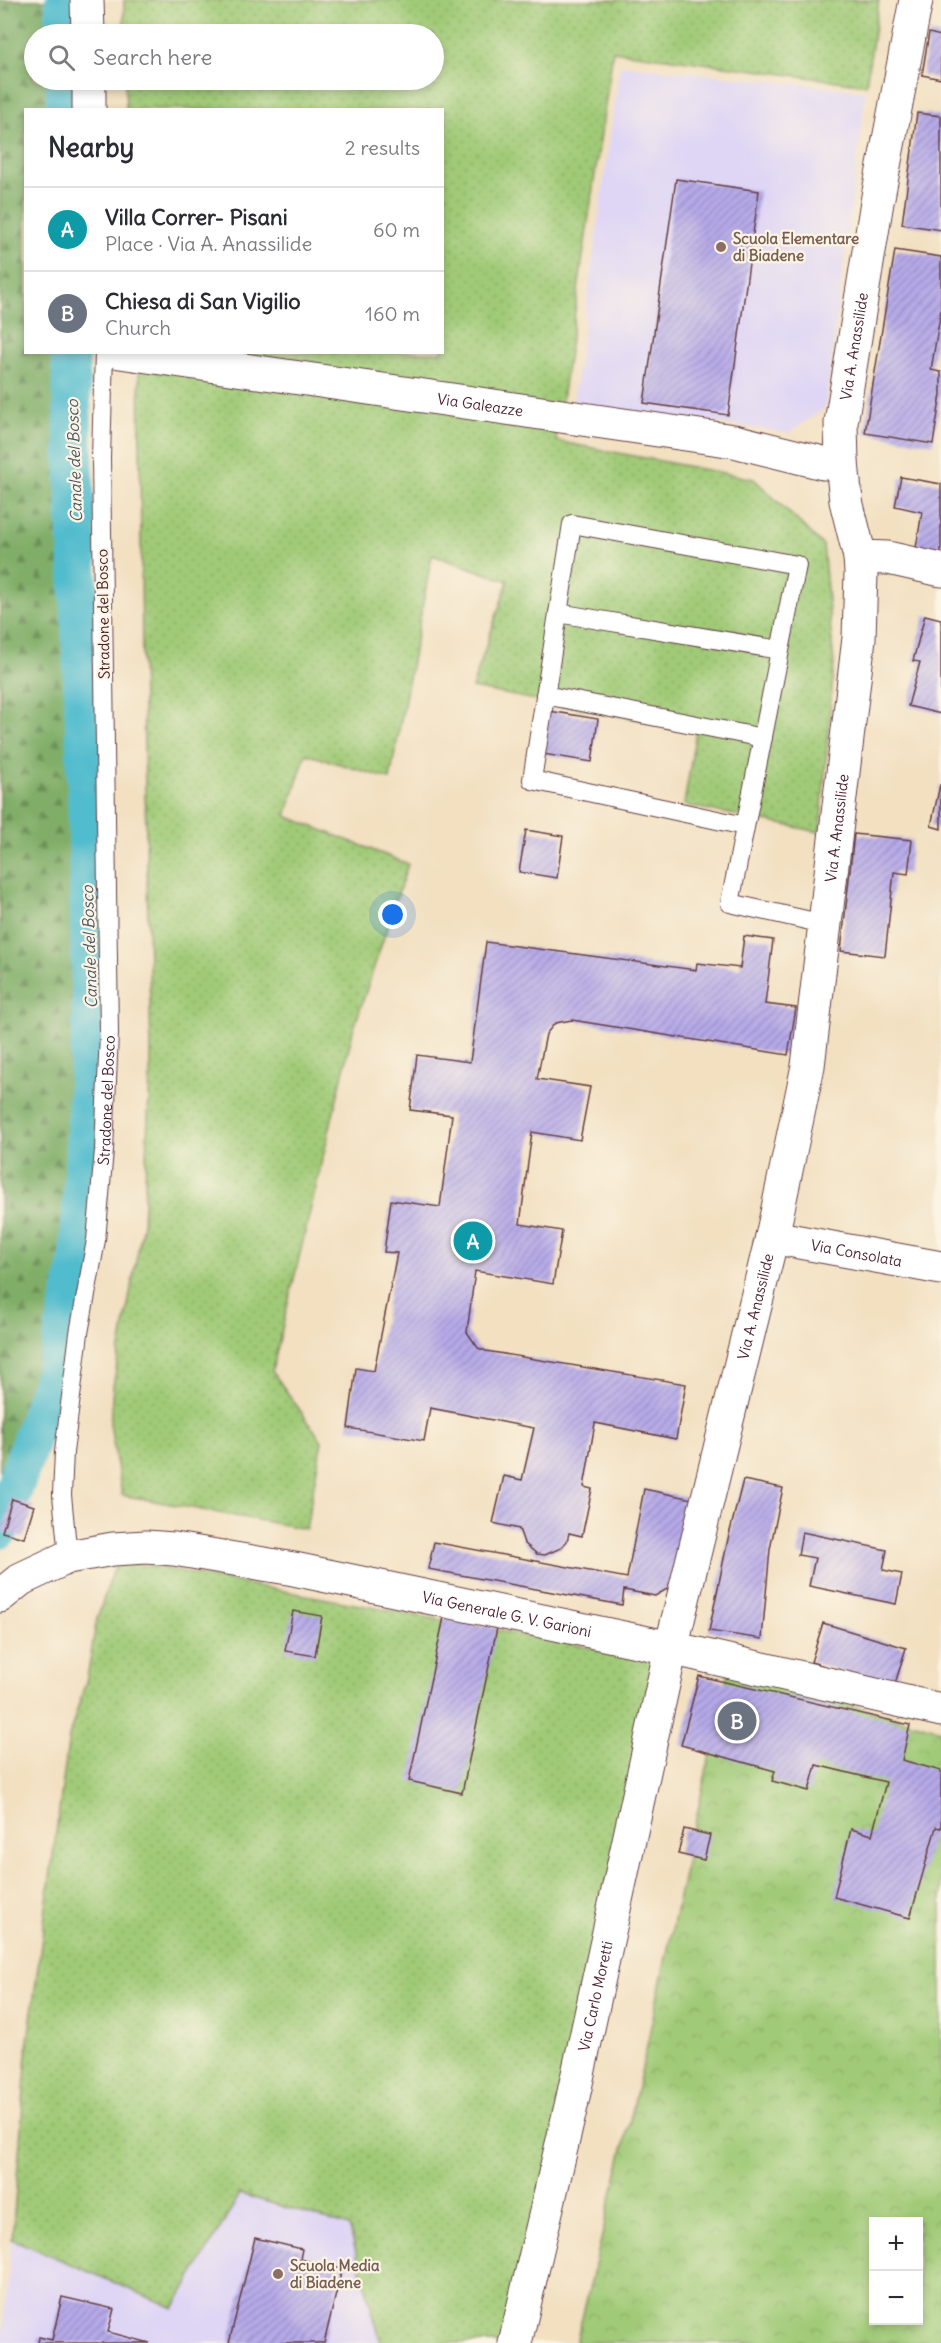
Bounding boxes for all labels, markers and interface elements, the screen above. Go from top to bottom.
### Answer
search box [24,24,444,90]
icon: search [45,41,78,74]
text: Search here [93,43,212,71]
text: Nearby [48,131,134,164]
text: 2 results [345,135,420,160]
text: Villa Correr- Pisani [105,203,288,231]
text: A [61,217,74,242]
text: 60 m [373,217,420,242]
place label: Scuola Elementare di Biadene [733,229,859,265]
text: Place · Via A. Anassilide [105,231,312,256]
marker: Scuola Elementare di Biadene [714,240,728,254]
text: Chiesa di San Vigilio [105,287,301,315]
street label: Via A. Anassilide [835,291,872,402]
text: B [61,301,74,326]
text: 160 m [365,301,420,326]
text: Church [105,315,171,340]
street label: Via Galeazze [436,389,524,420]
water label: Canale del Bosco [62,398,86,523]
street label: Stradone del Bosco [92,549,114,679]
street label: Via A. Anassilide [820,773,852,883]
water label: Canale del Bosco [77,884,101,1009]
your location [378,900,407,929]
street label: Stradone del Bosco [93,1035,118,1166]
pin: A [454,1218,492,1264]
street label: Via Consolata [809,1235,904,1270]
street label: Via A. Anassilide [733,1251,777,1362]
street label: Via Generale G. V. Garioni [421,1587,593,1641]
pin: B [718,1698,756,1744]
street label: Via Carlo Moretti [574,1939,616,2053]
map controls [869,2217,923,2325]
button: + [869,2217,923,2271]
place label: Scuola Media di Biadene [290,2256,380,2292]
marker: Scuola Media di Biadene [271,2267,285,2281]
button: − [869,2271,923,2325]

